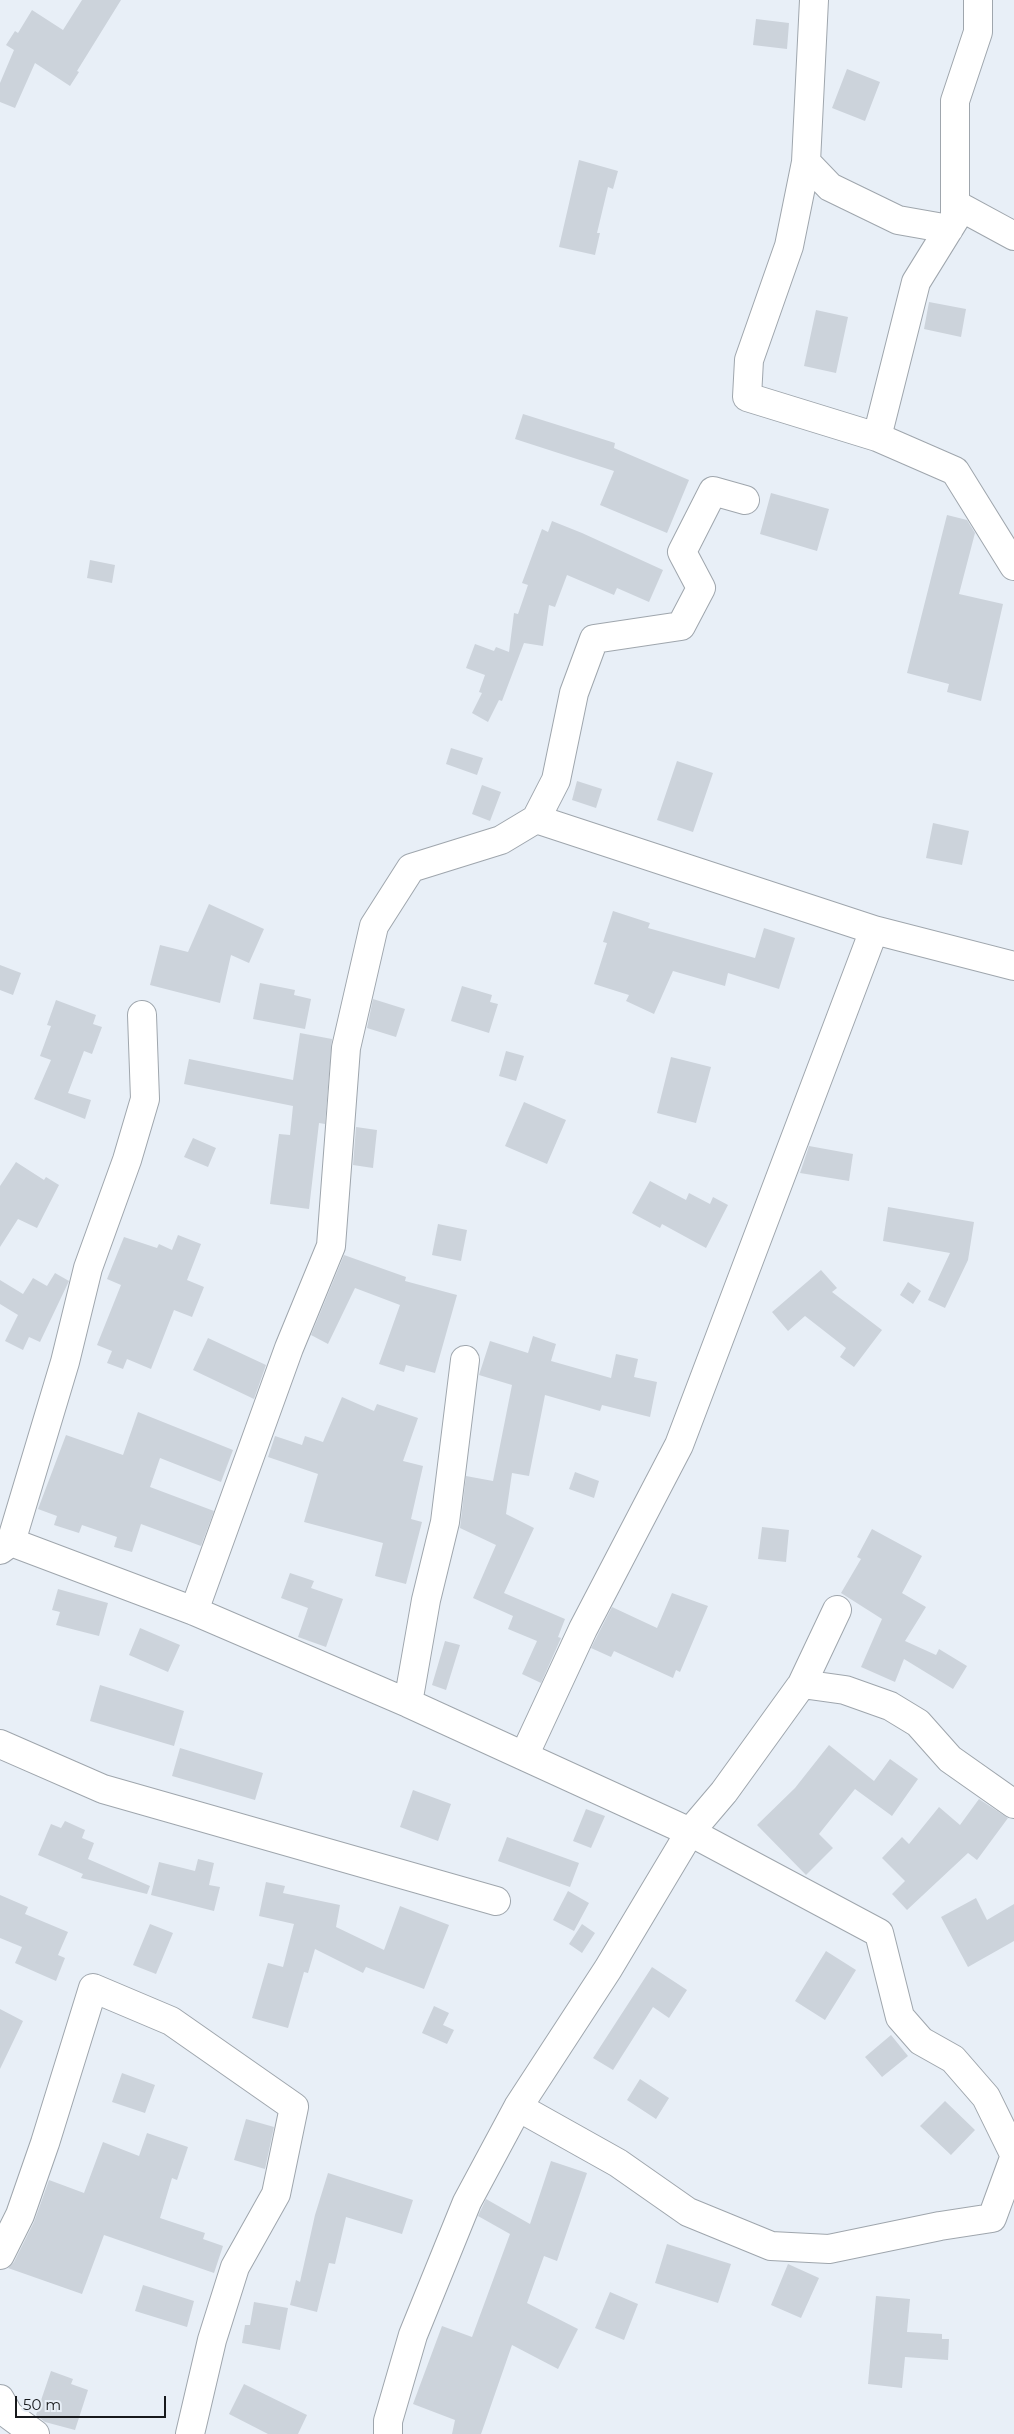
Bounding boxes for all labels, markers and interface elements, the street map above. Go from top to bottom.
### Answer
scale bar [18,2386,169,2418]
text: 50 m [23,2395,61,2414]

